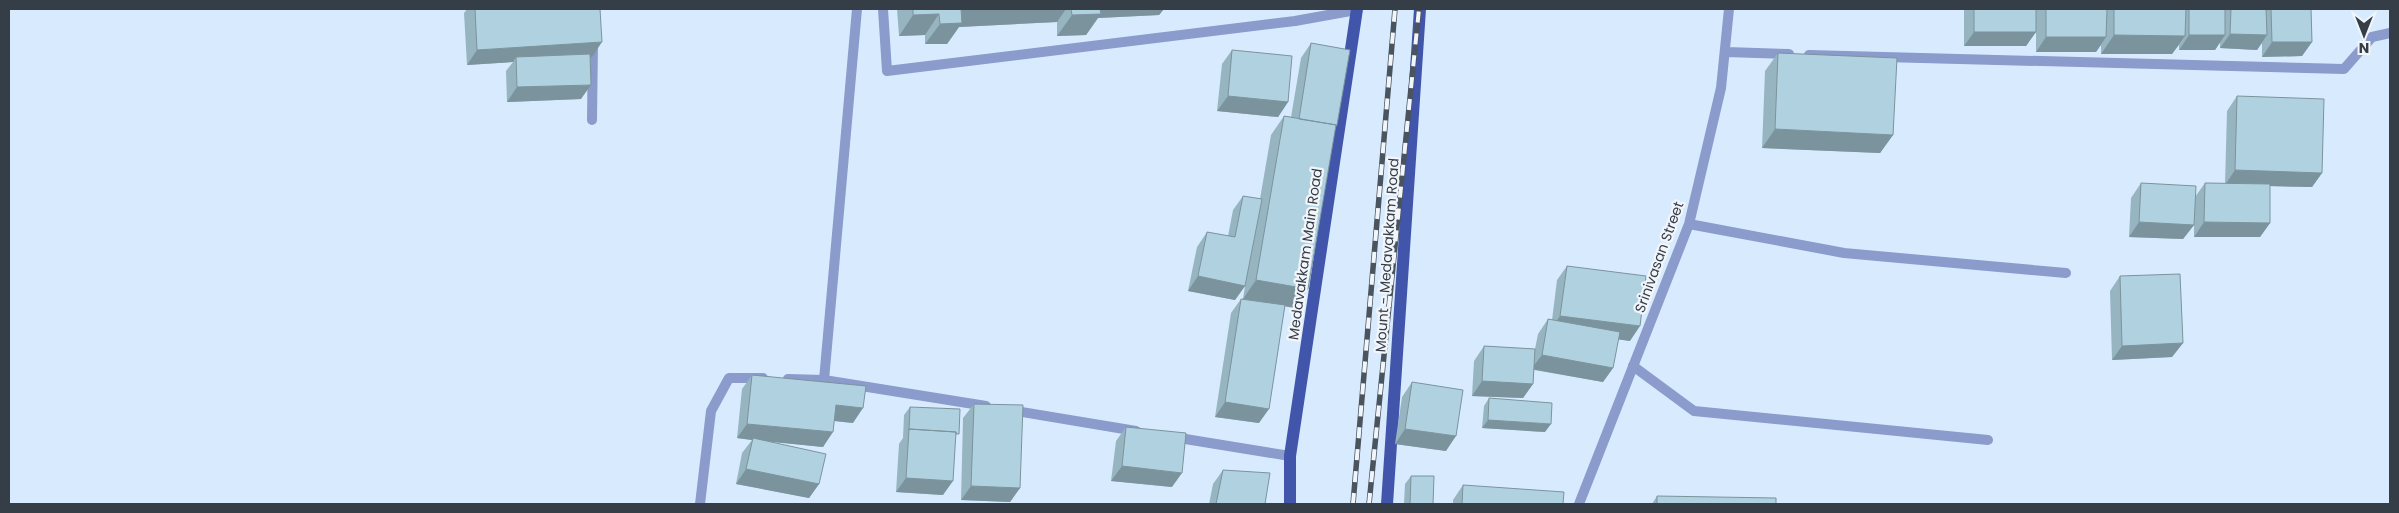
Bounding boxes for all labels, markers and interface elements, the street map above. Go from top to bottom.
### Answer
north arrow [2339,10,2389,60]
text: N [2359,38,2369,58]
street label: Mount - Medavakkam Road [1370,157,1404,353]
street label: Medavakkam Main Road [1283,167,1327,341]
street label: Srinivasan Street [1630,199,1688,315]

